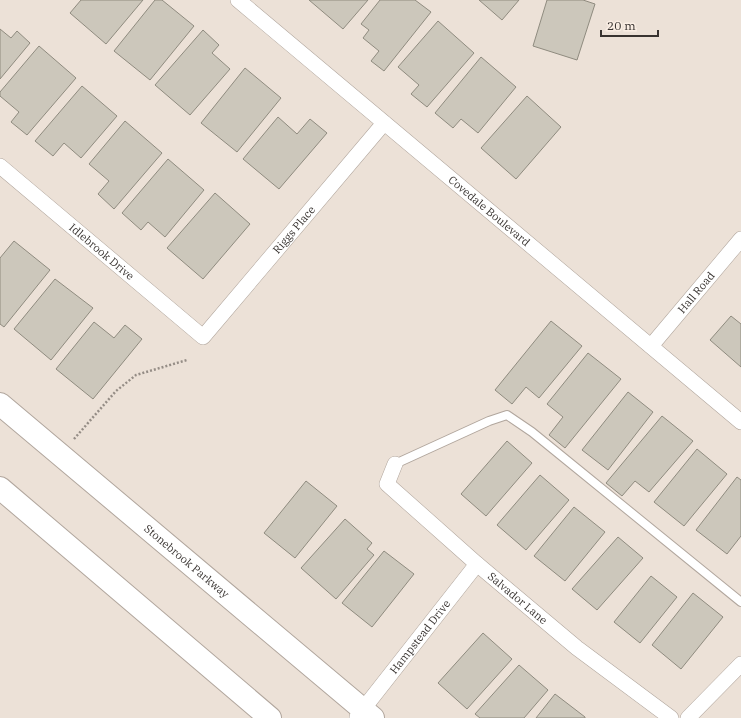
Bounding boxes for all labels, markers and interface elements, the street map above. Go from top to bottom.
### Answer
scale bar [601,12,658,38]
text: 20 m [607,18,636,33]
street label: Covedale Boulevard [446,173,533,249]
street label: Riggs Place [270,203,318,257]
street label: Idlebrook Drive [66,220,137,283]
street label: Hall Road [675,269,718,316]
street label: Stonebrook Parkway [141,521,232,601]
street label: Salvador Lane [485,569,550,627]
street label: Hampstead Drive [387,597,453,677]

